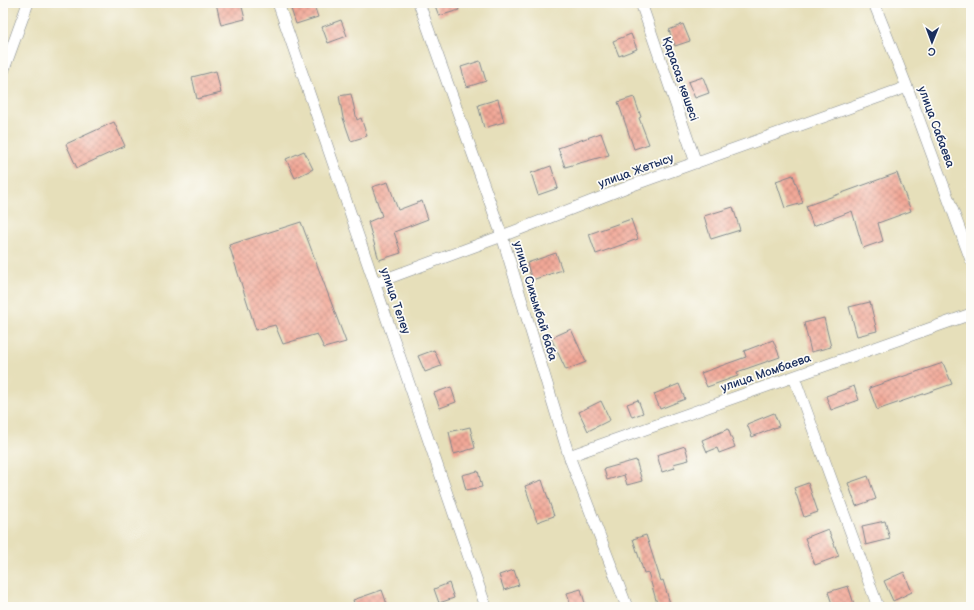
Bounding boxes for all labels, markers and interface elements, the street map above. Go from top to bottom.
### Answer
north arrow [912,22,952,62]
street label: Қарасаз көшесі [659,35,701,123]
text: С [928,45,936,58]
street label: улица Сабаева [914,84,958,170]
street label: улица Жетысу [596,150,676,192]
street label: улица Сихымбай баба [510,239,560,363]
street label: улица Телеу [377,266,413,337]
street label: улица Момбаева [719,351,813,395]

